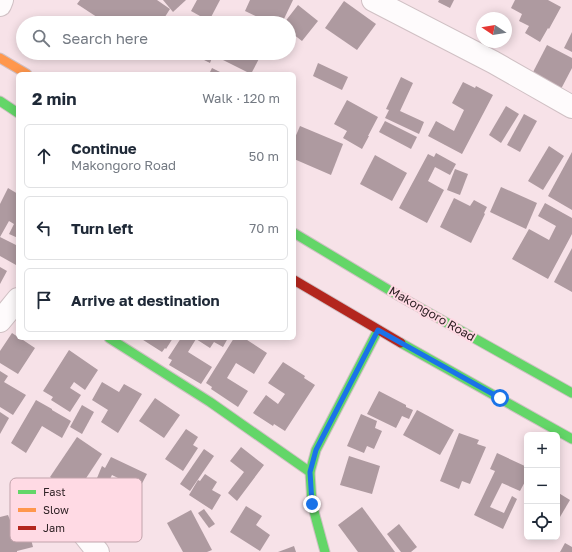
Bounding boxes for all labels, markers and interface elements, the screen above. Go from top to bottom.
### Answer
north arrow [476,12,512,48]
search box [16,16,296,60]
icon: search [30,27,52,49]
text: Search here [62,29,148,47]
text: 2 min [32,88,76,109]
text: Walk · 120 m [202,90,280,106]
text: Continue [71,139,137,157]
icon: ahead [33,145,55,167]
text: 50 m [249,148,279,164]
text: Makongoro Road [71,157,176,173]
icon: left [33,217,55,239]
text: Turn left [71,219,133,237]
text: 70 m [249,220,279,236]
street label: Makongoro Road [387,283,478,344]
icon: arrive [33,289,55,311]
text: Arrive at destination [71,291,220,309]
route start [491,389,509,407]
map controls [524,432,560,540]
button: + [524,432,560,468]
button: − [524,468,560,504]
legend [10,478,142,542]
text: Fast [43,485,66,498]
route end [303,495,321,513]
text: Slow [43,503,69,516]
button: locate [524,504,560,540]
text: Jam [43,521,65,534]

